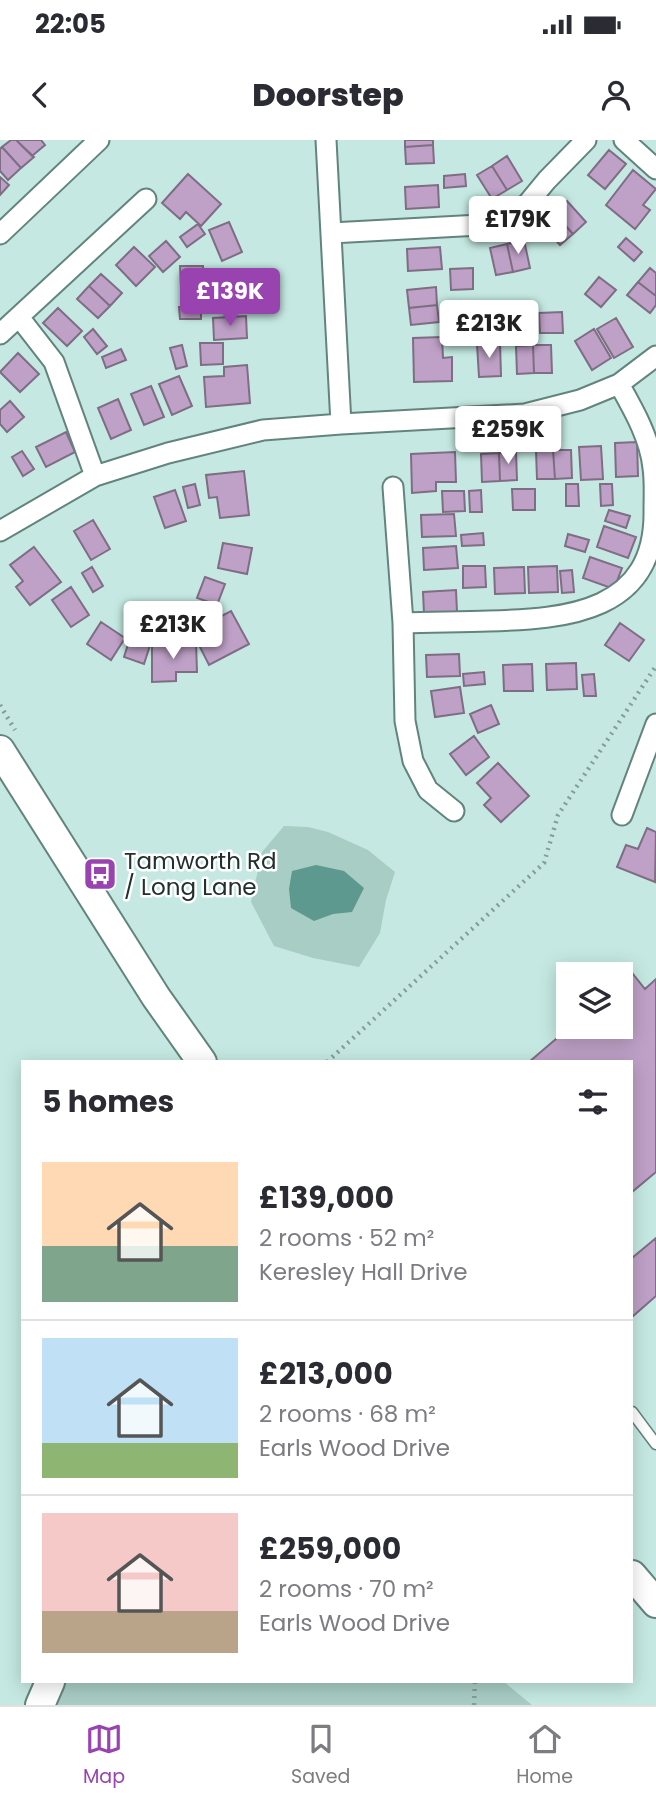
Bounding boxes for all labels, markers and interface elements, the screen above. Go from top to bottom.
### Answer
text: 22:05 [35,6,106,42]
text: Doorstep [252,72,404,117]
icon: back [21,76,59,114]
icon: person [597,76,635,114]
pin: £179K [469,197,567,256]
text: £179K [485,203,551,235]
pin: £139K [181,268,279,328]
text: £139K [196,275,264,307]
pin: £213K [440,300,538,360]
text: £213K [456,307,522,339]
pin: £259K [459,406,557,466]
text: £259K [471,413,545,445]
pin: £213K [124,602,222,661]
text: £213K [140,608,206,640]
place label: Tamworth Rd / Long Lane [124,845,277,903]
bus stop icon: Tamworth Rd / Long Lane [81,855,119,893]
map controls [556,962,633,1039]
button: layers [556,962,633,1039]
text: 5 homes [42,1080,174,1123]
icon: filters [574,1083,612,1121]
text: £139,000 [259,1176,394,1219]
icon: home [98,1190,182,1274]
text: 2 rooms · 52 m² [259,1222,434,1254]
text: Keresley Hall Drive [259,1256,467,1288]
text: £213,000 [259,1352,393,1395]
icon: home [98,1366,182,1450]
text: 2 rooms · 68 m² [259,1398,436,1430]
text: Earls Wood Drive [259,1432,450,1464]
text: £259,000 [259,1527,401,1570]
icon: home [98,1541,182,1625]
text: 2 rooms · 70 m² [259,1573,434,1605]
text: Earls Wood Drive [259,1607,450,1639]
tab: Map [83,1720,125,1791]
tab: Saved [291,1720,350,1791]
tab: Home [516,1720,573,1791]

